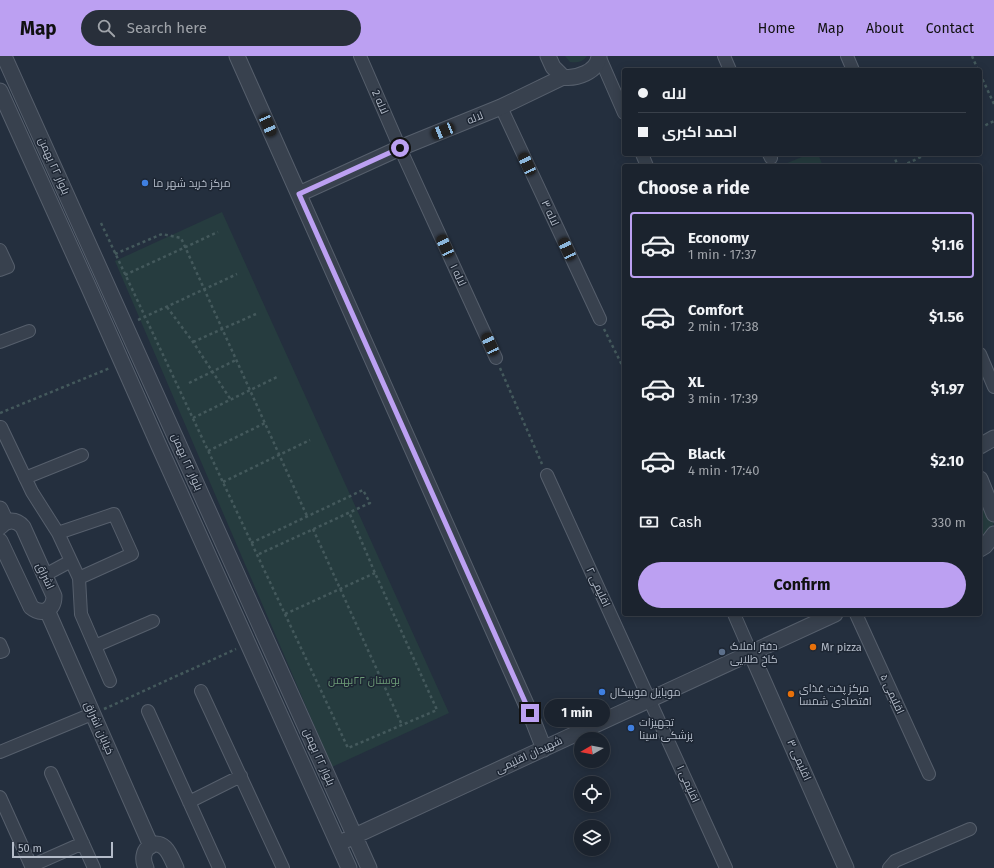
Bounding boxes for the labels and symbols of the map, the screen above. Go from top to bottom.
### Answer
street label: لاله 2 [369,88,391,116]
street label: لاله [465,109,485,127]
car [258,112,278,138]
car [430,121,456,141]
street label: بلوار ۲۲ بهمن [36,135,72,197]
route start [391,139,409,157]
car [516,151,538,177]
place label: مرکز خرید شهر ما [153,177,230,190]
marker: مرکز خرید شهر ما [140,178,150,188]
street label: لاله ۳ [538,198,562,228]
car [434,233,456,259]
car [556,236,578,262]
street label: لاله ۱ [447,262,469,288]
car [479,331,501,357]
street label: بلوار ۲۲ بهمن [169,431,205,493]
street label: اشراق [33,561,57,591]
street label: اقلیمی ۲ [583,565,613,609]
place label: دفتر املاک کاخ طلایی [730,640,778,667]
place label: Mr pizza [821,641,862,654]
marker: Mr pizza [808,642,818,652]
marker: دفتر املاک کاخ طلایی [717,647,727,657]
street label: اقلیمی ۵ [877,672,907,716]
park label: بوستان ۲۲بهمن [328,674,400,687]
place label: مرکز پخت غذای اقتصادی شمسا [799,682,872,708]
place label: موبایل موبیکال [610,686,681,699]
marker: موبایل موبیکال [597,687,607,697]
marker: مرکز پخت غذای اقتصادی شمسا [786,689,796,699]
street label: خیابان اشراق [82,699,116,757]
callout: 1 min [544,699,610,727]
route end [521,704,539,722]
place label: تجهیزات پزشکی سینا [639,716,693,742]
marker: تجهیزات پزشکی سینا [626,723,636,733]
street label: بلوار ۲۲ بهمن [301,726,337,788]
north arrow [574,732,610,768]
street label: شهیدان اقلیمی [494,734,564,776]
street label: اقلیمی ۳ [784,737,814,783]
street label: اقلیمی ۱ [674,763,702,805]
scale bar [12,840,113,859]

